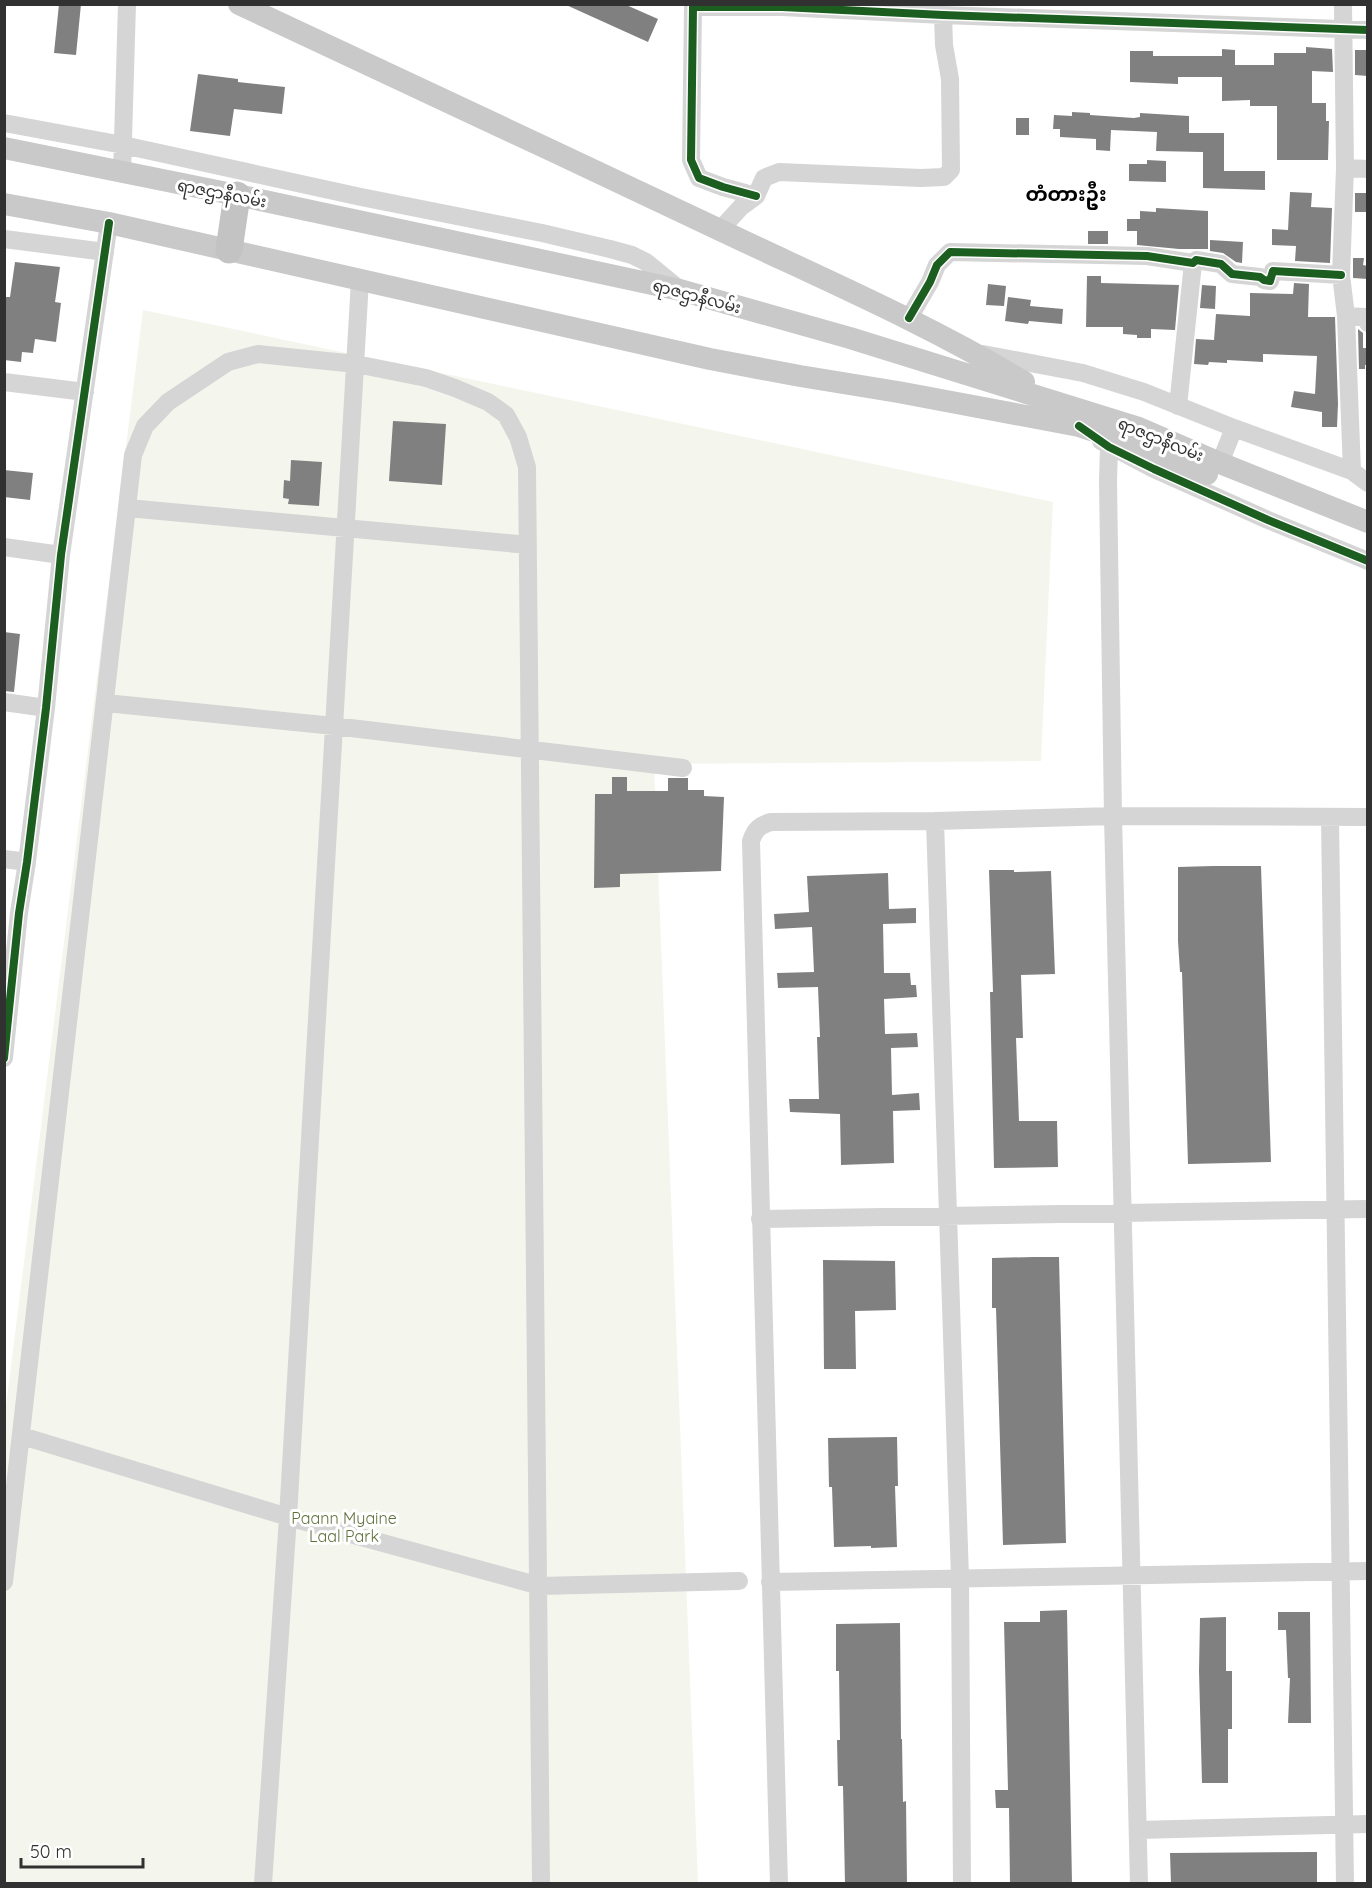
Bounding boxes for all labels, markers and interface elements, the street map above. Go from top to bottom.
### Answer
street label: ရာဇဌာနီလမ်း [175,174,269,215]
district label: တံတားဦး [1025,181,1107,210]
street label: ရာဇဌာနီလမ်း [650,274,744,321]
street label: ရာဇဌာနီလမ်း [1114,412,1207,469]
park label: Paann Myaine Laal Park [291,1508,397,1546]
scale bar [21,1831,142,1869]
text: 50 m [30,1840,72,1863]

